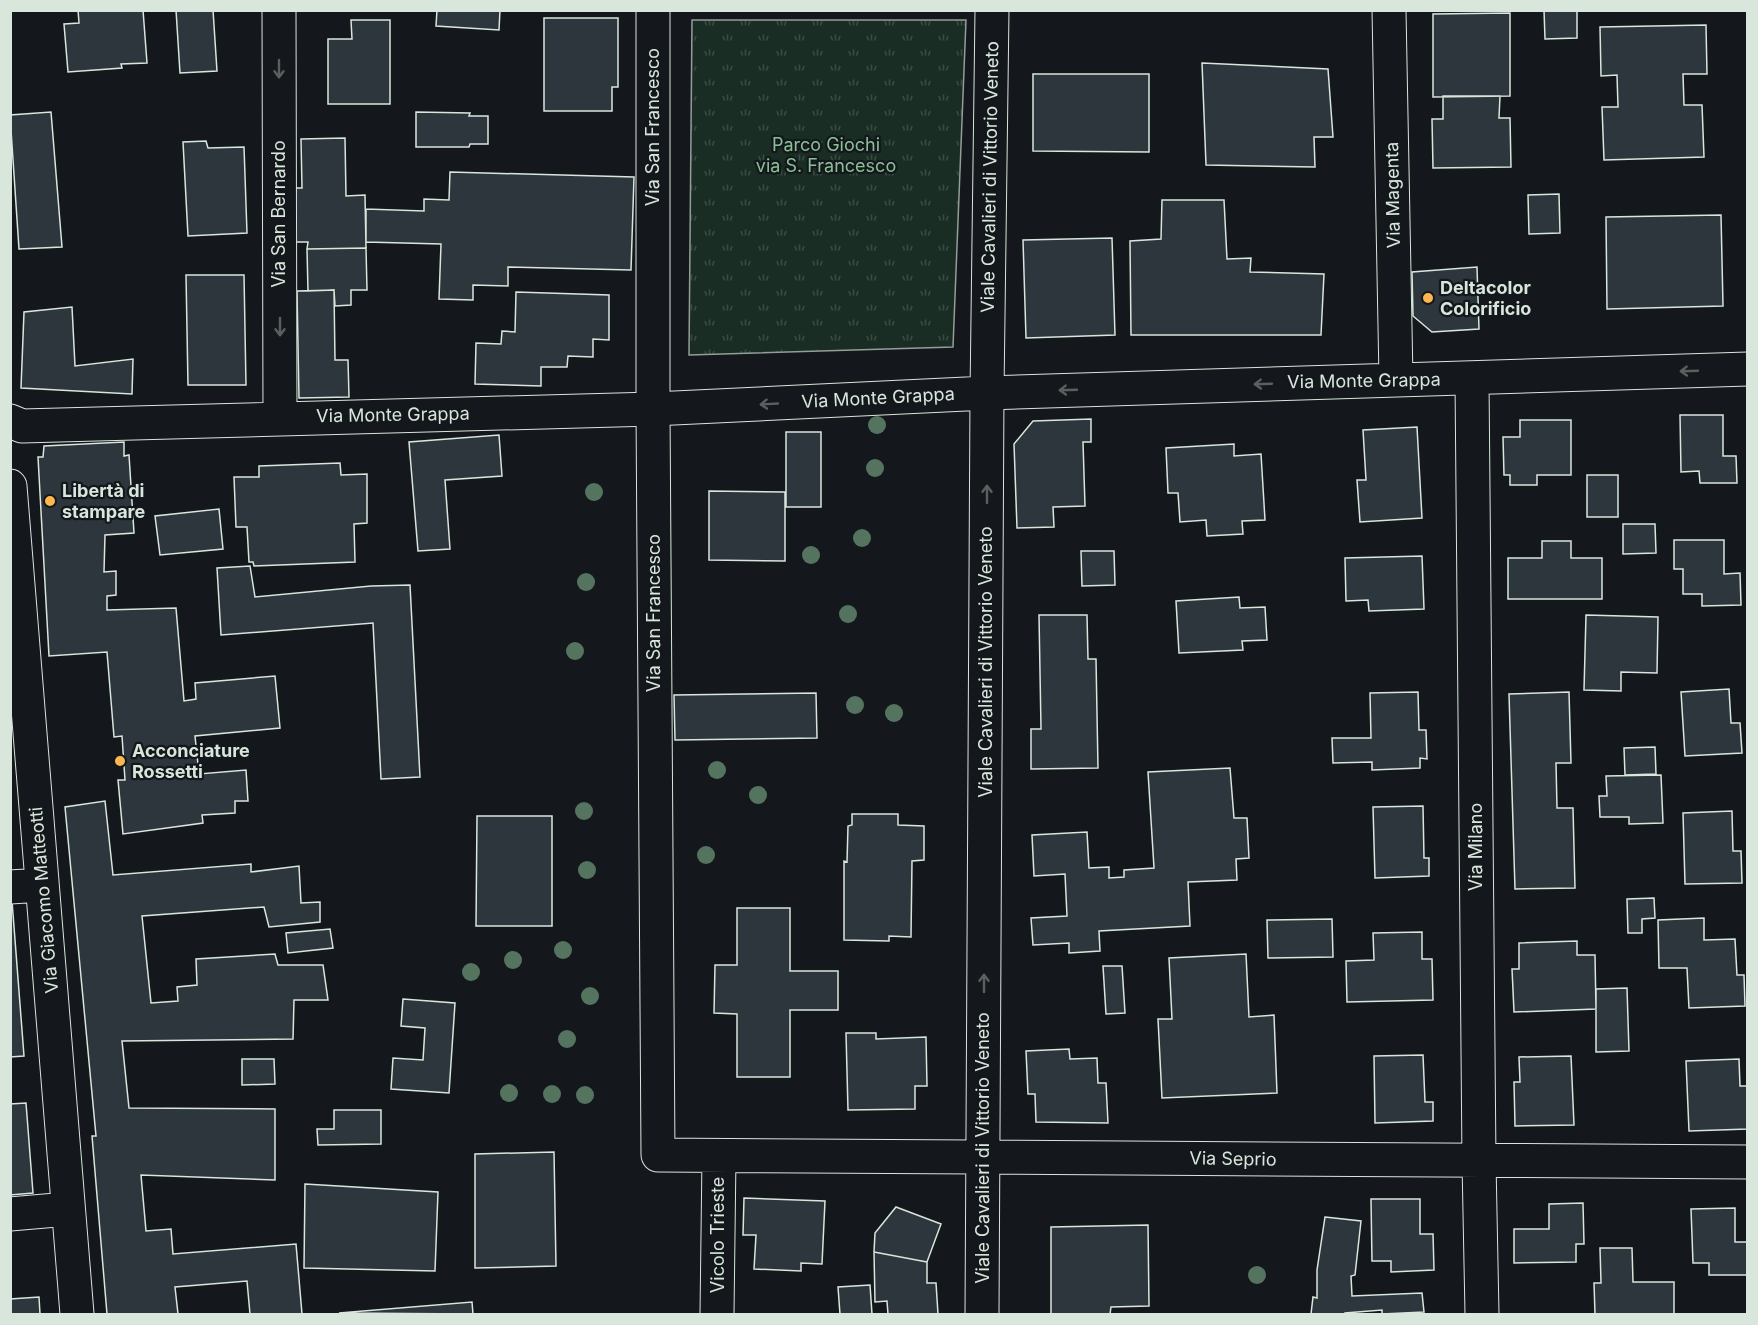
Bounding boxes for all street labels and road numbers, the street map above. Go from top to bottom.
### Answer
street label: Viale Cavalieri di Vittorio Veneto [977,41,1002,313]
street label: Via San Francesco [642,48,663,206]
street label: Via San Bernardo [268,140,289,288]
street label: Via Magenta [1381,142,1404,248]
street label: Via Monte Grappa [1287,369,1441,392]
street label: Via Monte Grappa [801,383,955,412]
street label: Via Monte Grappa [316,403,470,426]
street label: Viale Cavalieri di Vittorio Veneto [975,526,996,798]
street label: Via San Francesco [643,534,664,692]
street label: Via Milano [1465,803,1486,891]
street label: Via Giacomo Matteotti [25,806,62,994]
street label: Viale Cavalieri di Vittorio Veneto [972,1012,993,1284]
street label: Via Seprio [1189,1147,1277,1170]
street label: Vicolo Trieste [707,1177,728,1293]

